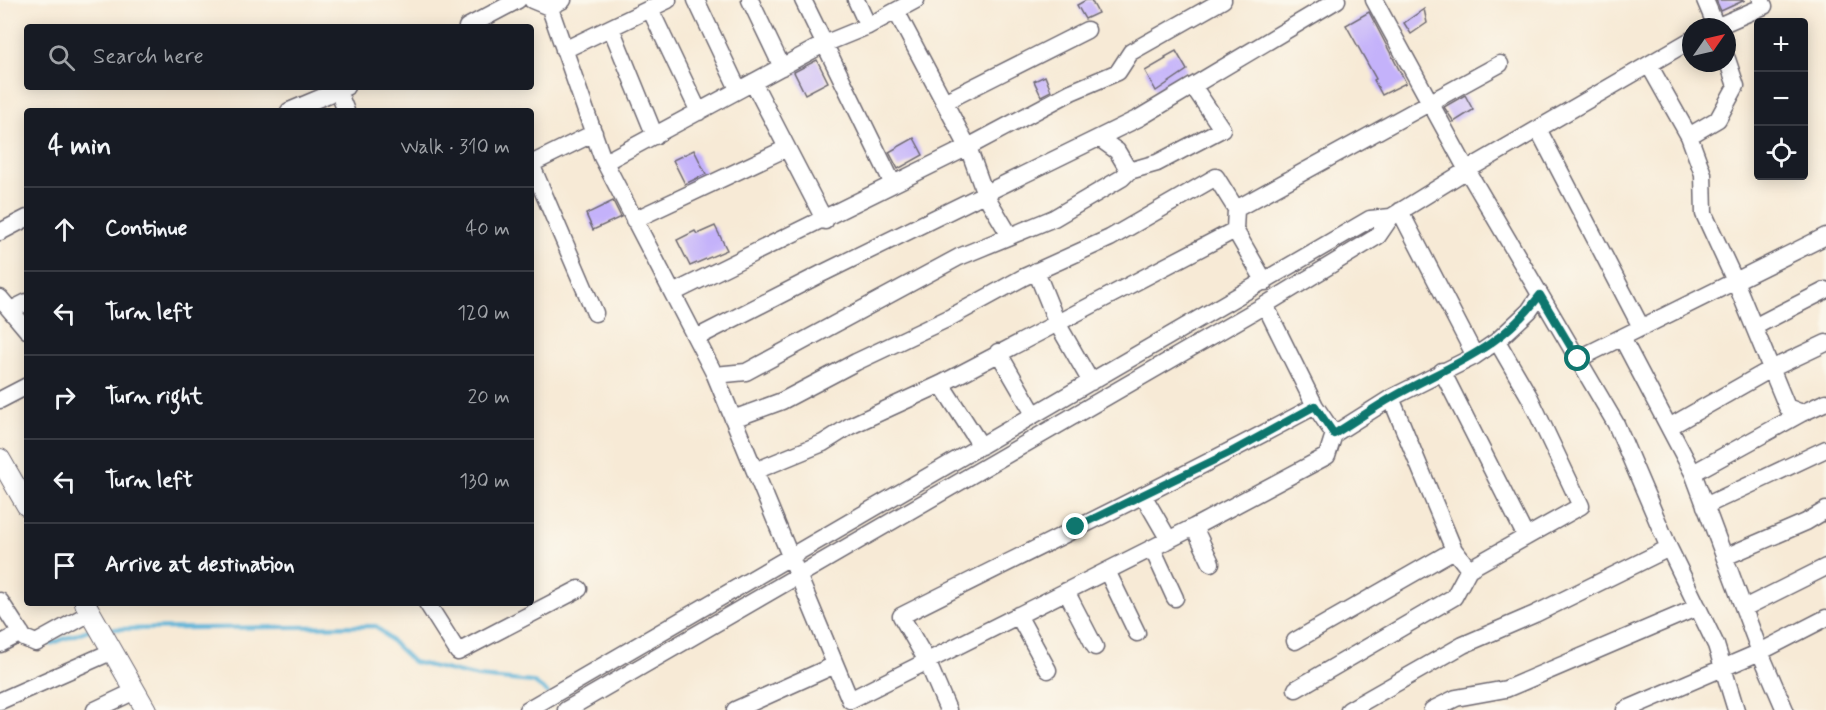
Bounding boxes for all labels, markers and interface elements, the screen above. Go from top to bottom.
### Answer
north arrow [1682,18,1736,72]
map controls [1754,18,1808,180]
button: + [1754,18,1808,72]
search box [24,24,534,90]
icon: search [45,41,78,74]
text: Search here [93,43,204,71]
button: − [1754,72,1808,126]
button: locate [1754,126,1808,180]
text: 4 min [48,130,111,164]
text: Walk · 310 m [400,134,510,161]
icon: ahead [48,213,81,246]
text: Continue [105,215,187,243]
text: 40 m [466,216,510,243]
icon: left [48,297,81,330]
text: Turn left [105,299,193,327]
text: 120 m [457,300,510,327]
route start [1564,345,1590,371]
icon: right [48,381,81,414]
text: Turn right [105,383,203,411]
text: 20 m [467,384,510,411]
icon: left [48,465,81,498]
text: Turn left [105,467,193,495]
text: 130 m [459,468,510,495]
route end [1062,513,1088,539]
icon: arrive [48,549,81,582]
text: Arrive at destination [105,551,295,579]

